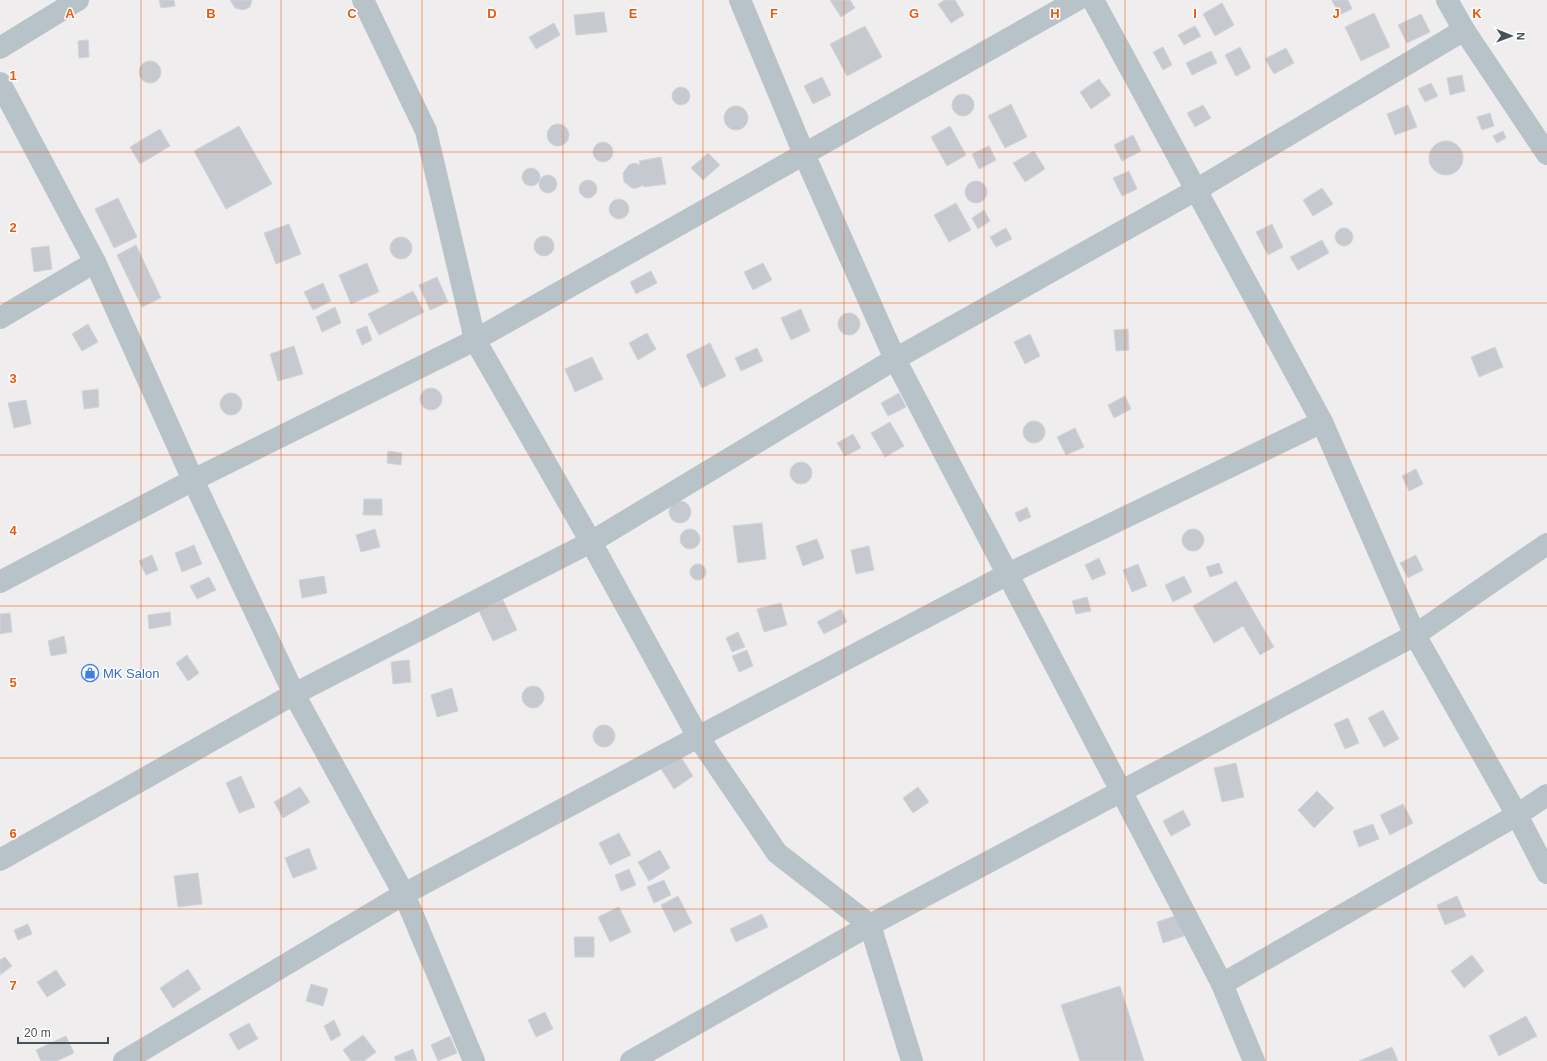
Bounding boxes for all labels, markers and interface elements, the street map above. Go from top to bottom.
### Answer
text: A [65,6,75,21]
text: B [206,6,216,21]
text: C [347,6,357,21]
text: D [487,6,497,21]
text: E [629,6,638,21]
text: F [770,6,778,21]
text: G [909,6,919,21]
text: H [1050,6,1060,21]
text: I [1193,6,1197,21]
text: J [1332,6,1340,21]
text: K [1472,6,1482,21]
north arrow [1491,16,1531,56]
text: N [1515,32,1527,40]
text: 1 [9,68,17,83]
text: 2 [9,220,17,235]
text: 3 [9,371,17,386]
text: 4 [9,523,17,538]
shop icon: MK Salon [80,663,100,683]
place label: MK Salon [103,666,159,681]
text: 5 [9,675,17,690]
text: 6 [9,826,17,841]
text: 7 [9,978,17,993]
scale bar [18,1019,108,1045]
text: 20 m [24,1026,51,1040]

